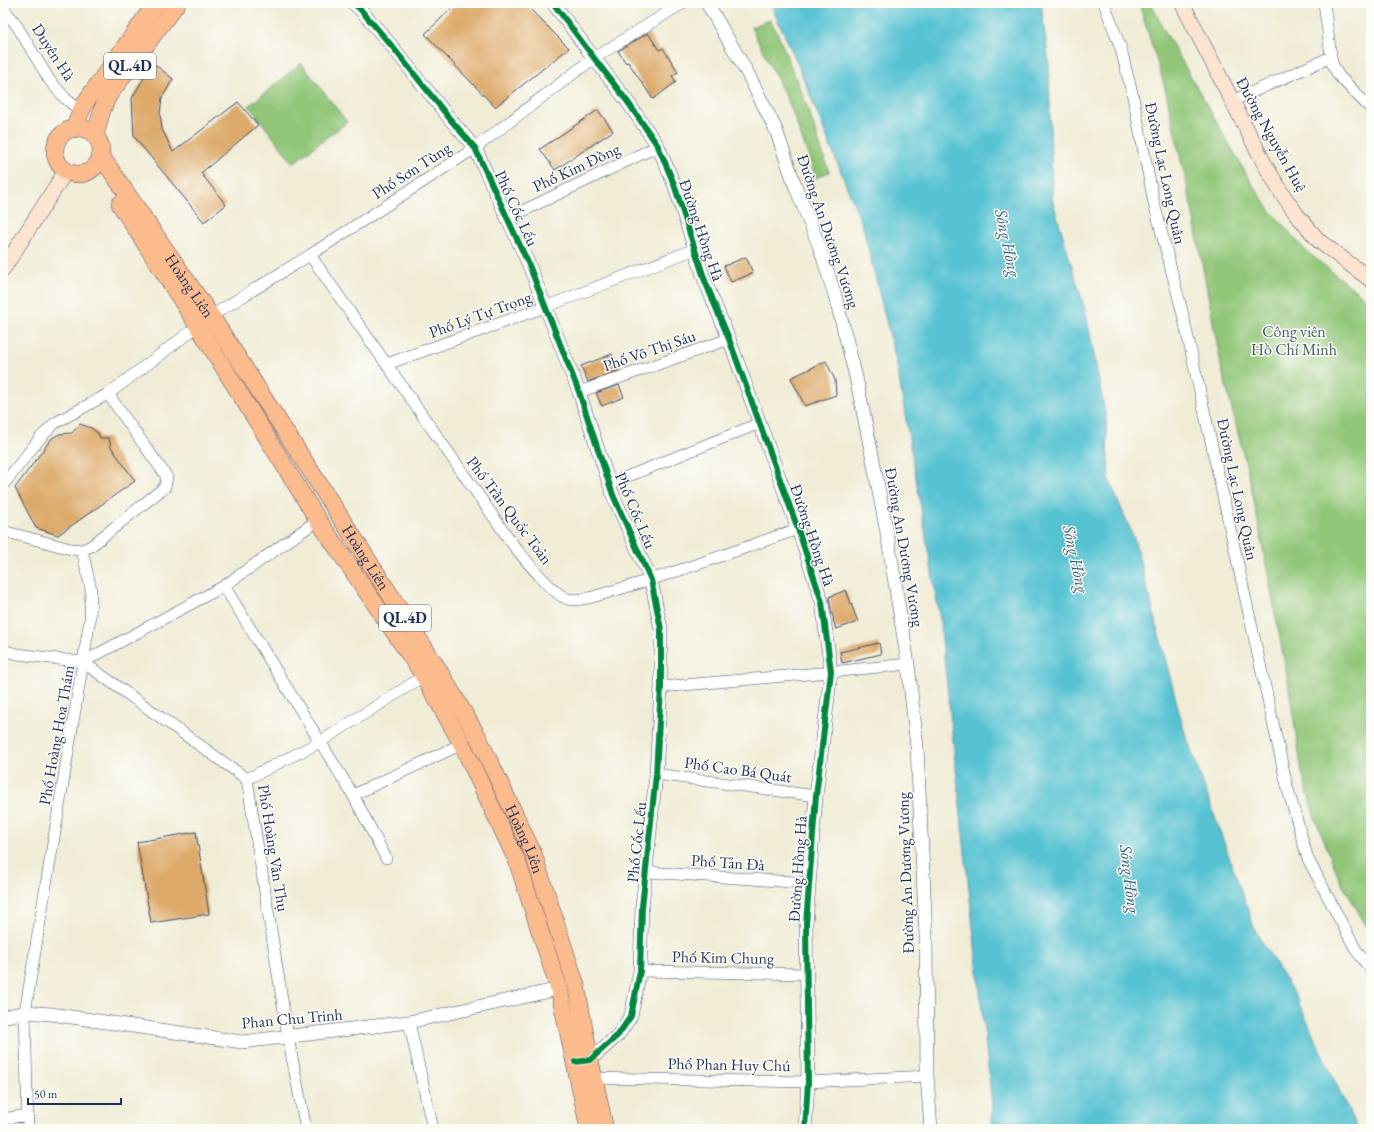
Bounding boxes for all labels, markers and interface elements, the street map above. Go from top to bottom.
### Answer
street label: Duyên Hà [27,20,80,85]
road number: QL.4D [104,53,156,79]
street label: Đường Nguyễn Huệ [1231,73,1312,195]
street label: Đường Lạc Long Quân [1140,100,1191,247]
street label: Phố Sơn Tùng [368,137,456,204]
street label: Phố Kim Đồng [529,138,624,197]
street label: Đường An Dương Vương [792,151,865,312]
street label: Phố Cốc Lếu [490,167,543,250]
street label: Đường Hồng Hà [674,176,729,285]
water label: Sông Hồng [990,206,1026,280]
street label: Hoàng Liên [160,249,219,322]
street label: Phố Lý Tự Trọng [426,286,535,343]
park label: Công viên Hồ Chí Minh [1251,321,1337,360]
street label: Phố Võ Thị Sáu [600,325,699,376]
street label: Đường Lạc Long Quân [1212,416,1263,563]
street label: Phố Trần Quốc Toản [462,452,558,569]
street label: Đường An Dương Vương [880,466,929,629]
street label: Phố Cốc Lếu [610,469,661,552]
street label: Đường Hồng Hà [785,481,840,590]
street label: Hoàng Liên [337,521,395,595]
water label: Sông Hồng [1058,522,1094,596]
road number: QL.4D [379,605,431,631]
street label: Phố Hoàng Hoa Thám [34,663,79,807]
street label: Phố Cao Bá Quát [683,752,793,787]
street label: Phố Hoàng Văn Thụ [253,783,294,914]
street label: Đường An Dương Vương [892,791,919,954]
street label: Phố Cốc Lếu [622,800,651,884]
street label: Hoàng Liên [500,801,549,877]
street label: Đường Hồng Hà [783,815,812,923]
water label: Sông Hồng [1115,842,1145,916]
street label: Phố Tản Đà [690,849,766,876]
street label: Phố Kim Chung [672,946,775,969]
street label: Phan Chu Trinh [241,1004,343,1033]
street label: Phố Phan Huy Chú [667,1053,791,1076]
scale bar [28,1080,121,1106]
text: 50 m [34,1086,58,1102]

